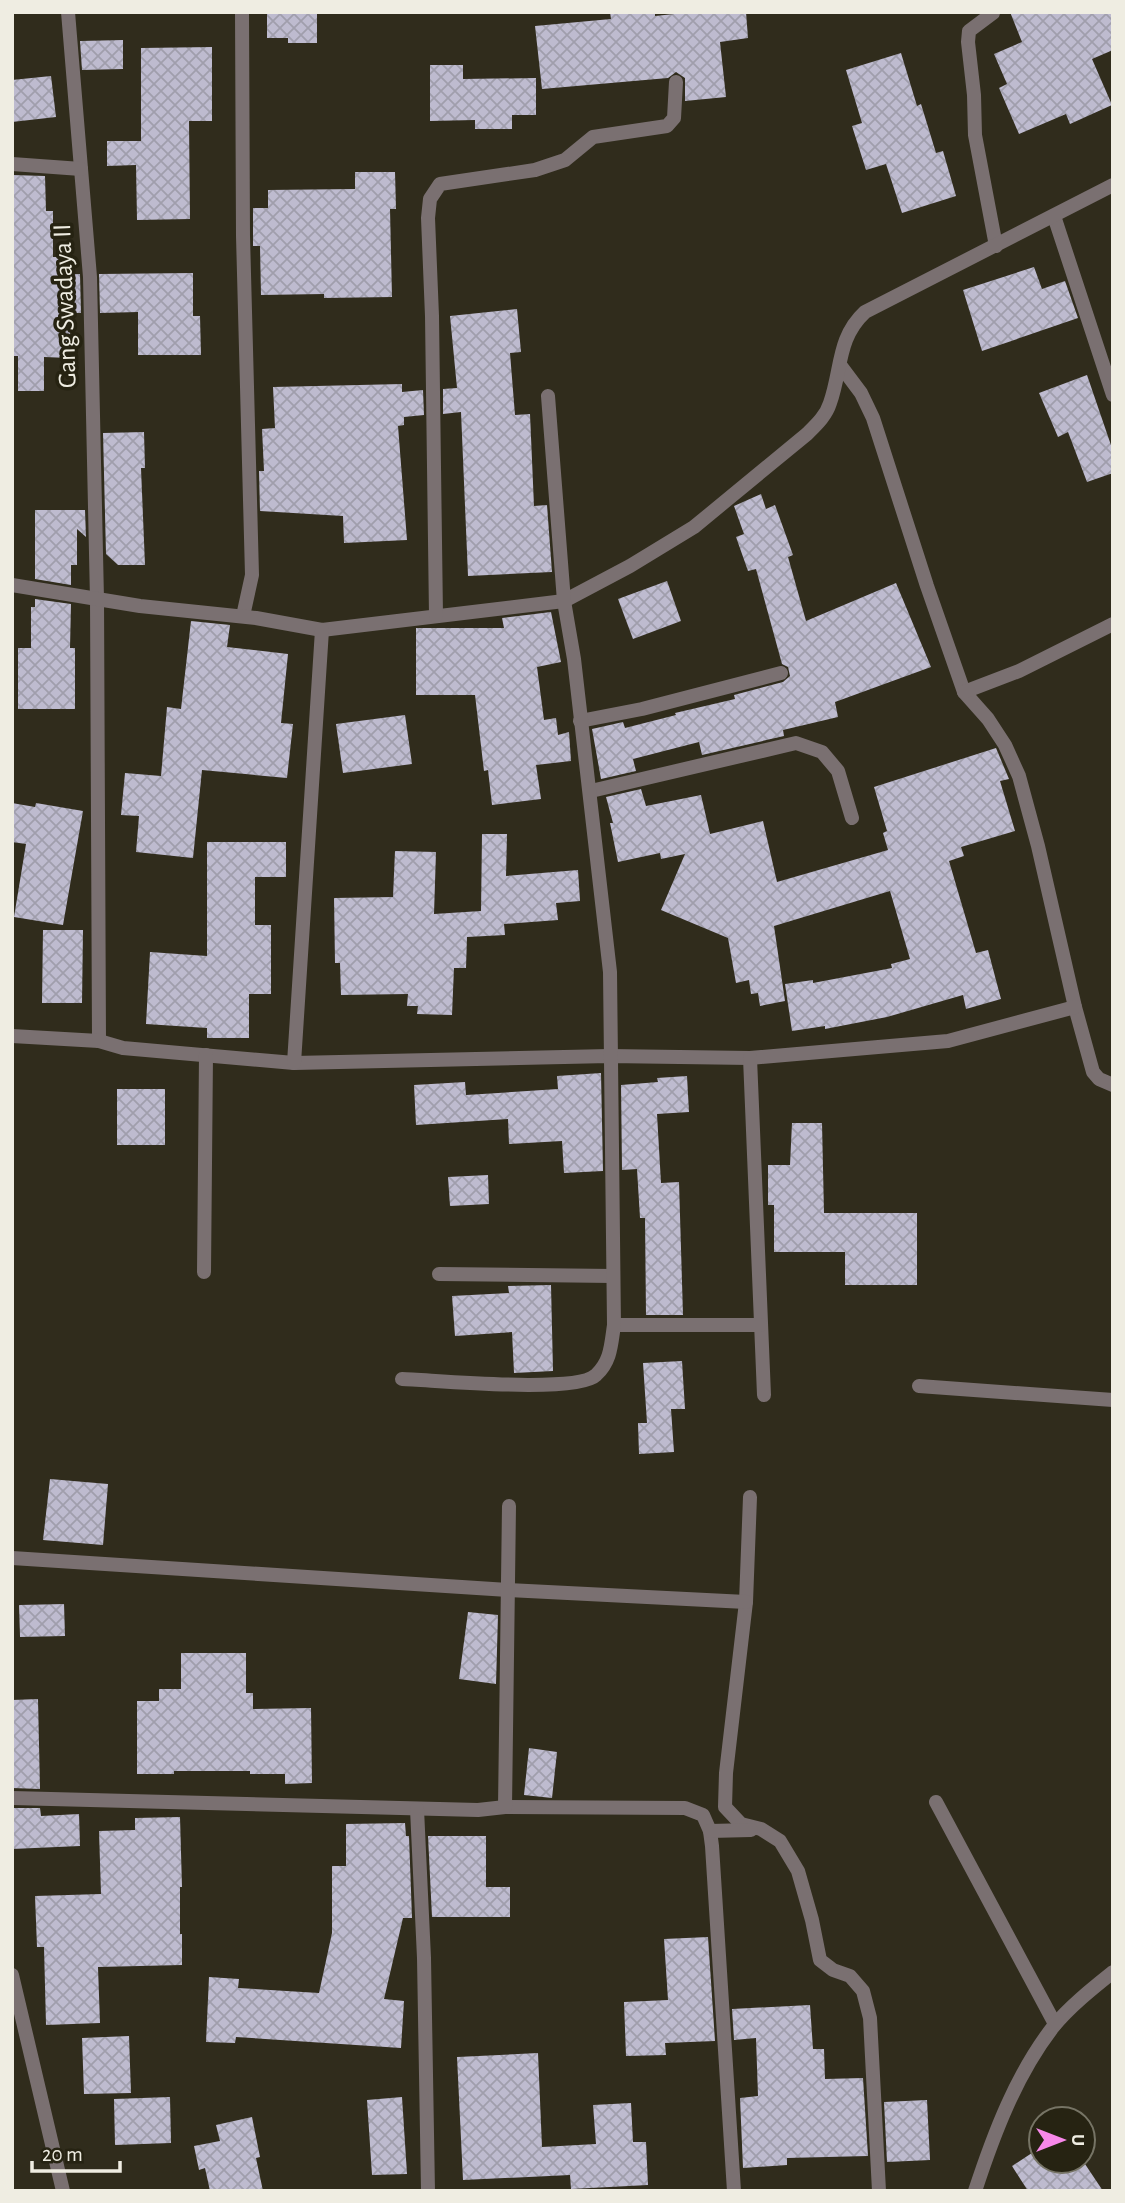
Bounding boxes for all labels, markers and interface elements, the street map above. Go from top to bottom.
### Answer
street label: Gang Swadaya II [49,223,81,389]
north arrow [1027,2105,1097,2175]
scale bar [32,2130,119,2174]
text: U [1068,2134,1087,2146]
text: 20 m [42,2144,83,2165]

